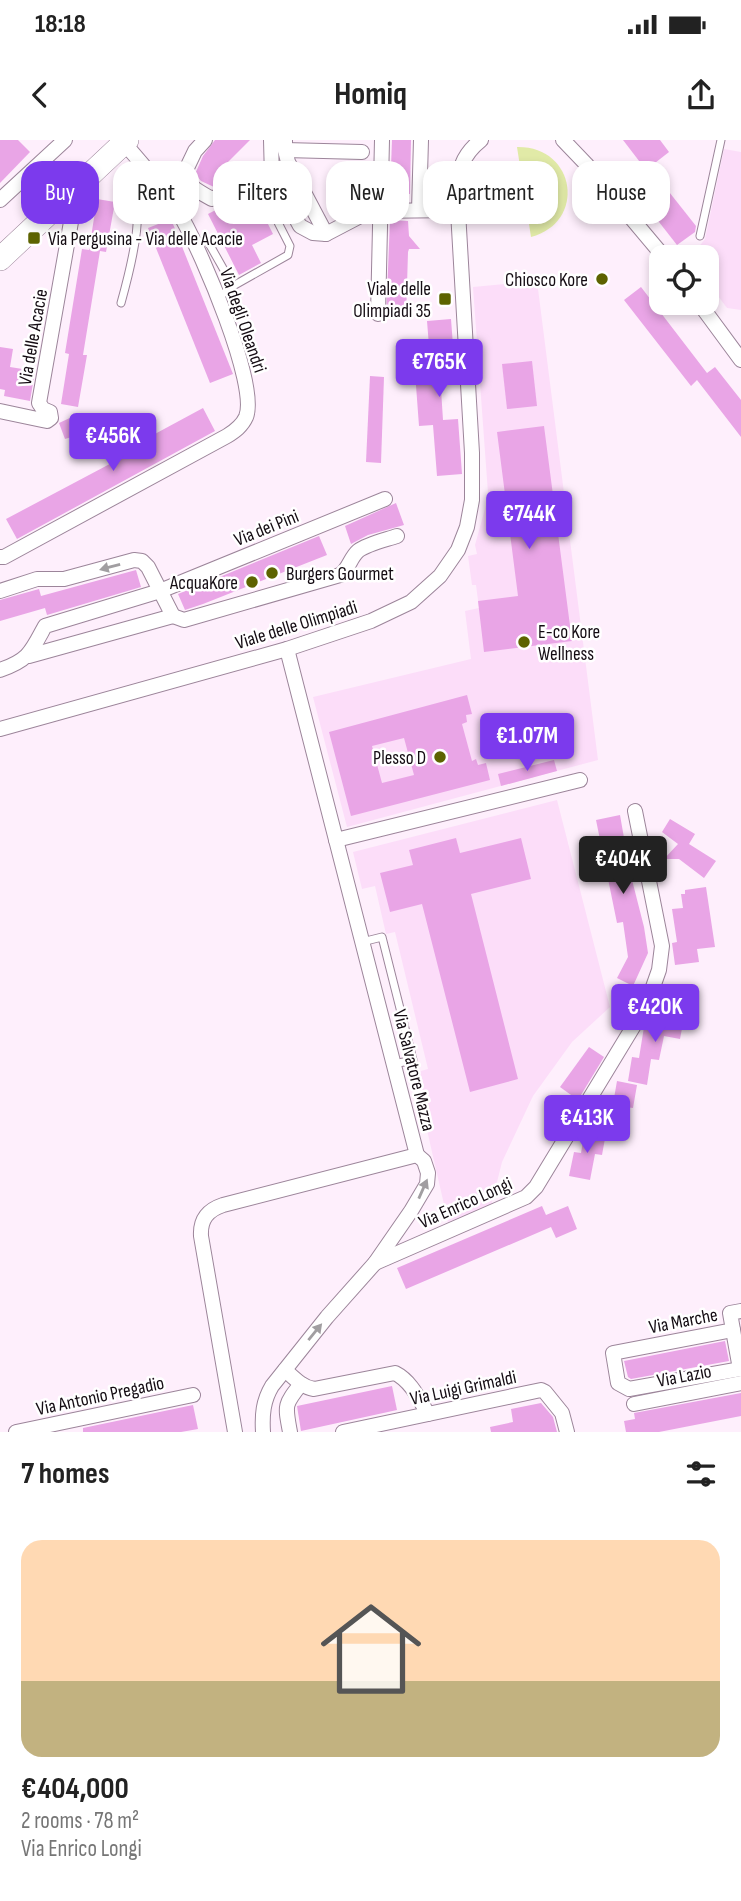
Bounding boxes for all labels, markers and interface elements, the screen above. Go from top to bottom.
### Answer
text: 18:18 [35,9,86,40]
text: Homiq [334,75,407,114]
icon: back [21,76,59,114]
icon: share [682,76,720,114]
chip: Buy [21,161,99,224]
chip: Rent [113,161,199,224]
chip: Filters [213,161,312,224]
chip: New [326,161,409,224]
chip: Apartment [423,161,558,224]
chip: House [572,161,670,224]
place label: Via Pergusina - Via delle Acacie [48,228,243,251]
marker: Via Pergusina - Via delle Acacie [26,230,42,246]
map controls [649,245,719,315]
button: locate [649,245,719,315]
street label: Via degli Oleandri [214,265,271,376]
place label: Chiosco Kore [505,269,588,292]
marker: Chiosco Kore [594,271,610,287]
place label: Viale delle Olimpiadi 35 [353,278,431,323]
street label: Via delle Acacie [14,287,53,387]
marker: Viale delle Olimpiadi 35 [437,291,453,307]
pin: €765K [390,340,488,399]
text: €765K [412,348,466,376]
pin: €456K [64,414,162,473]
text: €456K [85,422,141,450]
pin: €744K [480,492,578,551]
text: €744K [502,500,556,528]
street label: Via dei Pini [231,505,302,552]
one-way arrow [99,562,121,573]
place label: Burgers Gourmet [286,563,394,586]
marker: Burgers Gourmet [264,565,280,581]
place label: AcquaKore [169,572,238,595]
marker: AcquaKore [244,574,260,590]
street label: Viale delle Olimpiadi [233,596,360,655]
place label: E-co Kore Wellness [538,621,600,666]
marker: E-co Kore Wellness [516,634,532,650]
pin: €1.07M [470,714,584,773]
text: €1.07M [496,722,558,750]
place label: Plesso D [373,747,426,770]
marker: Plesso D [432,749,448,765]
pin: €404K [574,836,672,896]
text: €404K [595,845,651,873]
pin: €420K [606,984,704,1044]
text: €420K [627,993,683,1021]
street label: Via Salvatore Mazza [387,1007,440,1134]
pin: €413K [538,1096,636,1155]
text: €413K [560,1104,614,1132]
street label: Via Enrico Longi [415,1173,516,1234]
one-way arrow [417,1178,428,1199]
street label: Via Marche [647,1304,720,1339]
one-way arrow [308,1324,323,1342]
street label: Via Lazio [655,1360,713,1393]
street label: Via Luigi Grimaldi [408,1366,519,1411]
street label: Via Antonio Pregadio [34,1372,166,1421]
icon: filters [682,1455,720,1493]
text: 7 homes [21,1456,109,1492]
icon: home [308,1586,434,1712]
text: €404,000 [21,1771,129,1807]
text: 2 rooms · 78 m² [21,1807,139,1835]
text: Via Enrico Longi [21,1835,142,1863]

